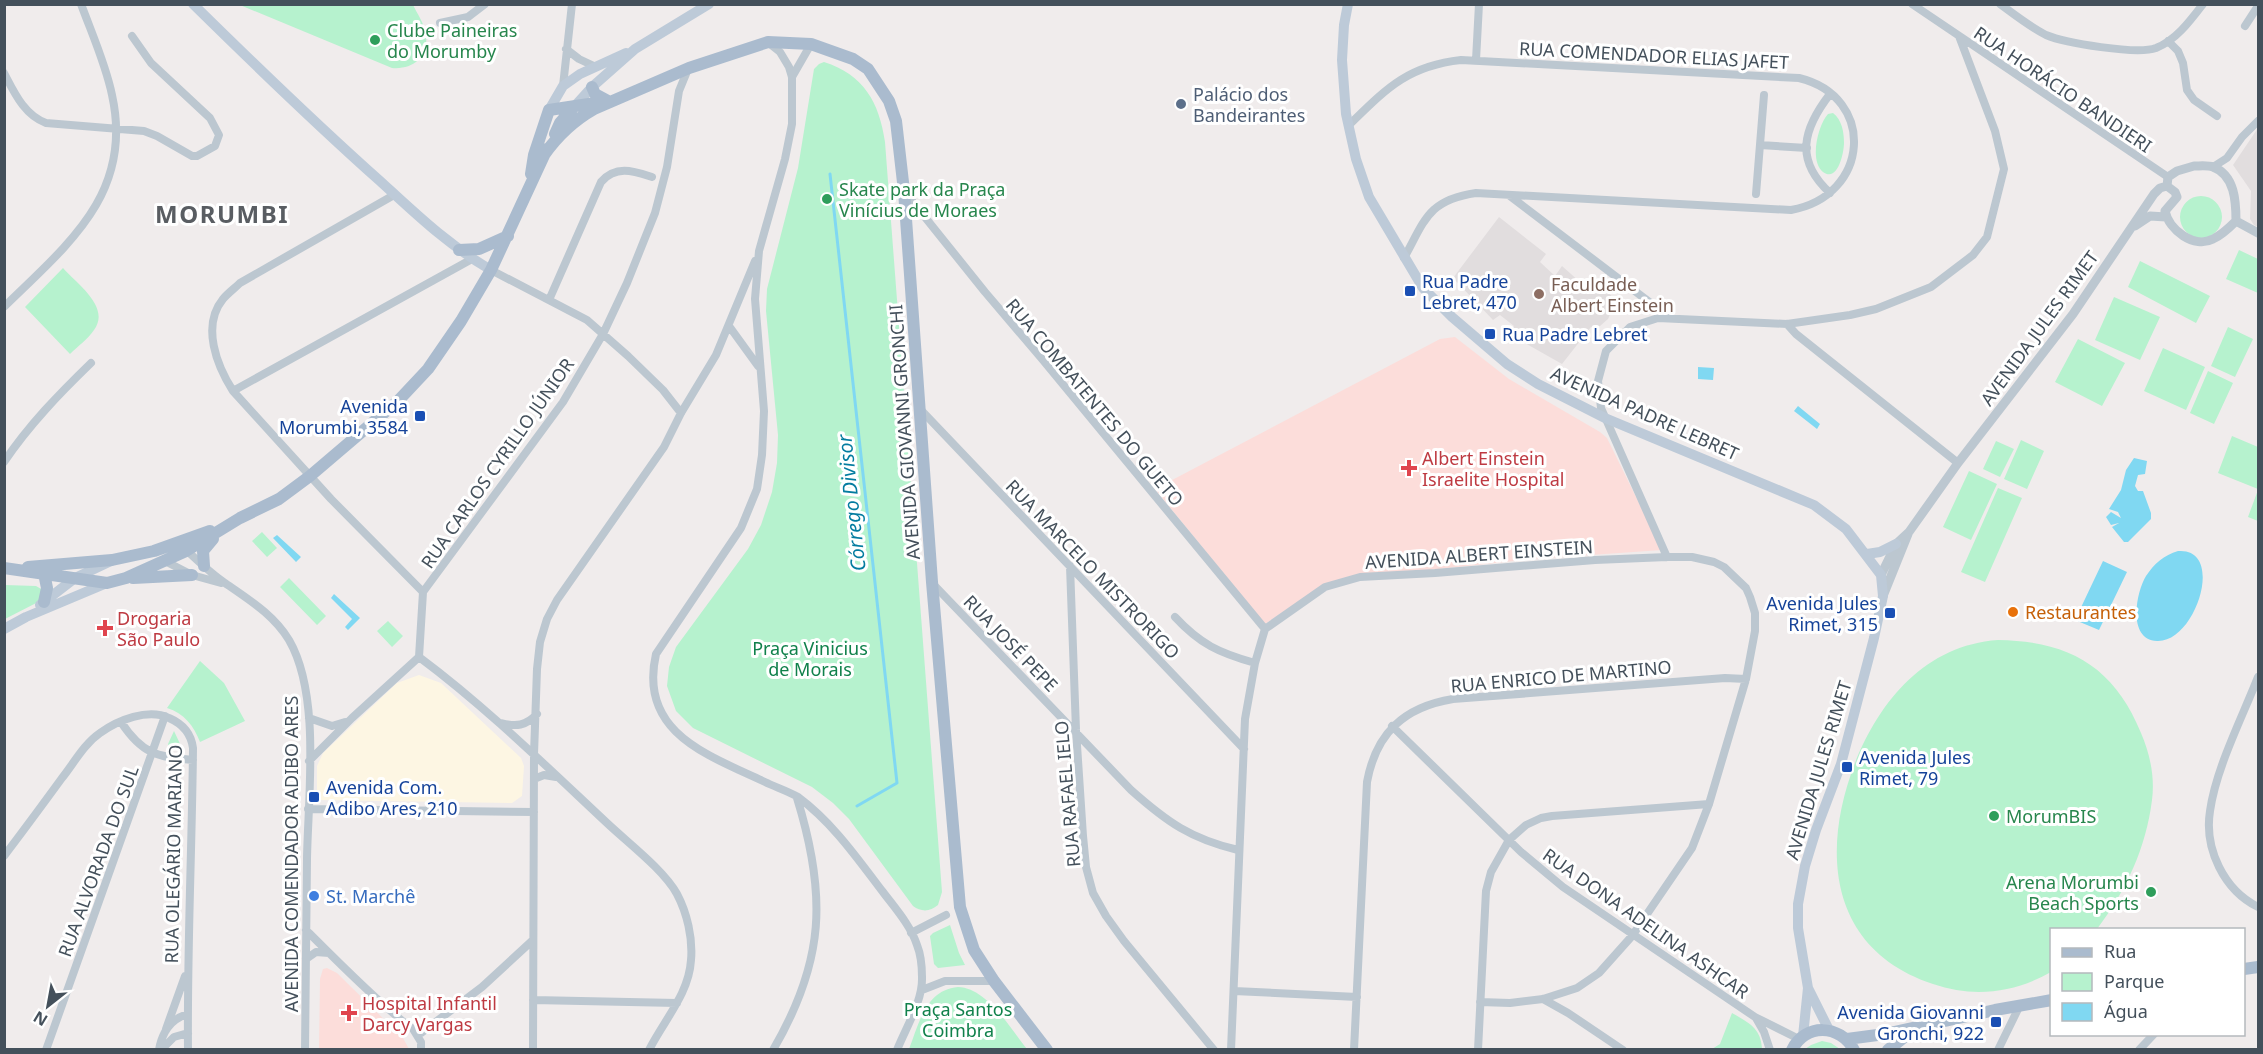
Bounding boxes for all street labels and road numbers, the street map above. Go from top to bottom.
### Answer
street label: RUA HORÁCIO BANDIERI [1969,20,2157,158]
street label: RUA COMENDADOR ELIAS JAFET [1518,36,1790,74]
street label: AVENIDA JULES RIMET [1975,246,2103,410]
street label: RUA COMBATENTES DO GUETO [1001,293,1189,511]
street label: AVENIDA GIOVANNI GRONCHI [883,303,925,561]
street label: RUA CARLOS CYRILLO JÚNIOR [415,353,579,573]
street label: AVENIDA PADRE LEBRET [1547,361,1743,465]
street label: RUA MARCELO MISTRORIGO [1001,474,1185,664]
street label: AVENIDA ALBERT EINSTEIN [1364,534,1594,574]
street label: RUA JOSÉ PEPE [959,589,1063,697]
street label: RUA ENRICO DE MARTINO [1449,654,1673,698]
street label: AVENIDA JULES RIMET [1779,678,1857,862]
street label: AVENIDA COMENDADOR ADIBO ARES [279,696,303,1012]
street label: RUA RAFAEL IELO [1049,720,1085,868]
street label: RUA OLEGÁRIO MARIANO [159,744,187,964]
street label: RUA ALVORADA DO SUL [52,762,144,960]
street label: RUA DONA ADELINA ASHCAR [1538,843,1754,1003]

